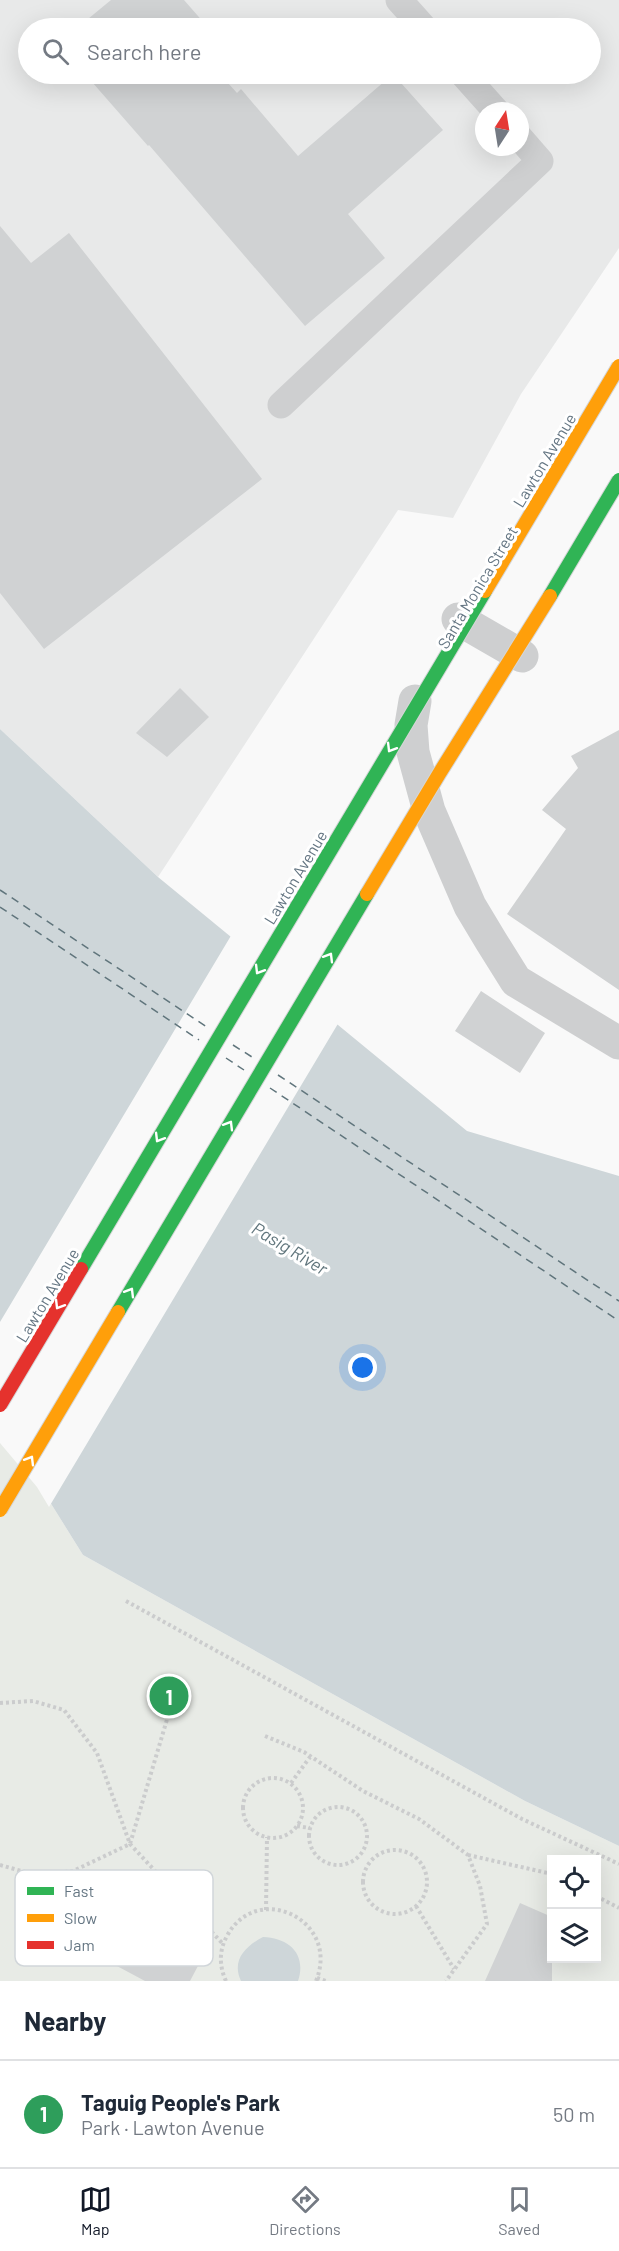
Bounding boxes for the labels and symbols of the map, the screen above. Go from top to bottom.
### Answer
north arrow [475,102,529,156]
street label: Lawton Avenue [509,410,579,510]
street label: Santa Monica Street [433,522,521,652]
one-way arrow [386,742,398,752]
street label: Lawton Avenue [260,827,330,927]
one-way arrow [322,953,334,963]
one-way arrow [254,964,266,974]
one-way arrow [222,1121,234,1131]
one-way arrow [155,1132,166,1142]
water label: Pasig River [248,1217,332,1279]
street label: Lawton Avenue [12,1245,82,1345]
one-way arrow [122,1288,134,1298]
one-way arrow [55,1299,67,1309]
your location [348,1353,377,1382]
one-way arrow [23,1456,34,1466]
pin: 1 [150,1674,188,1718]
legend [15,1870,213,1966]
text: Fast [64,1881,94,1900]
text: Slow [64,1908,97,1927]
text: Jam [64,1935,95,1954]

